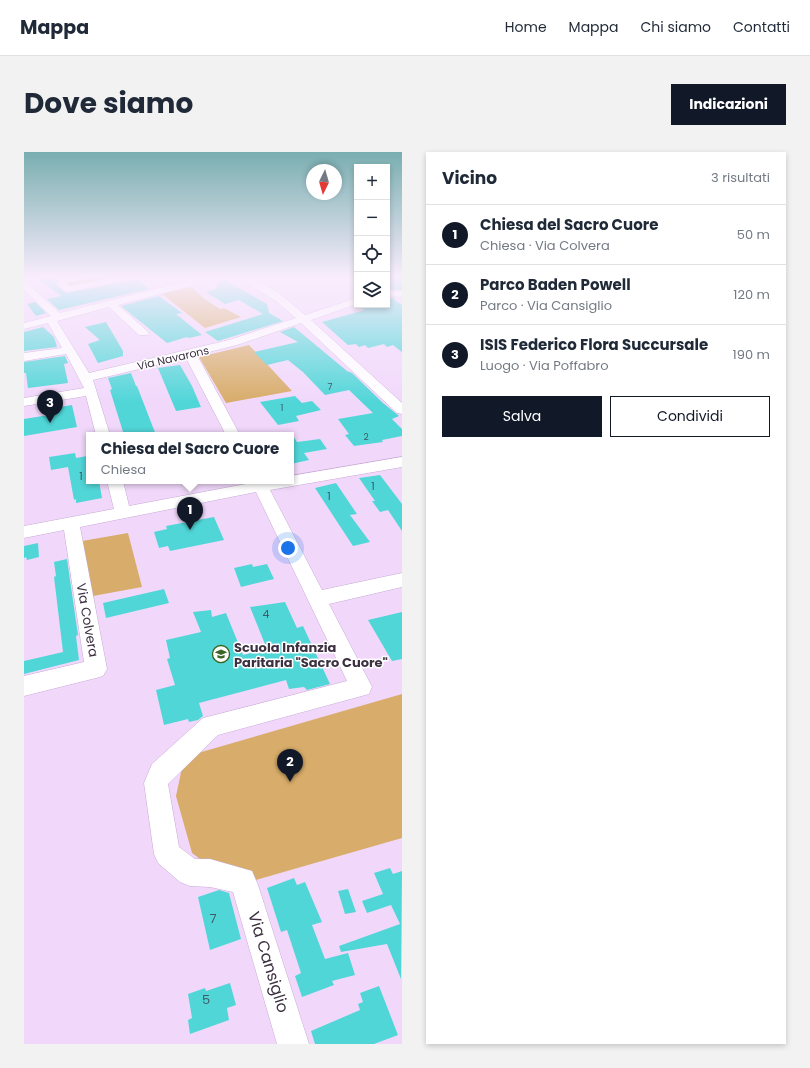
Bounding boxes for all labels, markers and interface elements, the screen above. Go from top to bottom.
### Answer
text: Mappa [20,14,89,41]
text: Home [505,17,547,37]
text: Mappa [569,17,619,37]
text: Chi siamo [641,17,711,37]
text: Contatti [733,17,790,37]
text: Dove siamo [24,84,193,123]
button: Indicazioni [671,84,786,125]
north arrow [306,164,342,200]
map controls [354,164,390,308]
button: + [354,164,390,200]
text: Vicino [442,166,497,190]
text: 3 risultati [711,168,770,187]
button: − [354,200,390,236]
text: Chiesa del Sacro Cuore [480,214,658,235]
text: 1 [453,225,457,244]
text: 50 m [737,225,770,244]
button: locate [354,236,390,272]
text: Chiesa · Via Colvera [480,236,610,255]
button: layers [354,272,390,308]
text: Parco Baden Powell [480,274,631,295]
text: 2 [451,285,459,304]
text: 120 m [733,285,770,304]
text: Parco · Via Cansiglio [480,296,612,315]
text: ISIS Federico Flora Succursale [480,334,708,355]
street label: Via Navarons [136,342,211,374]
text: 3 [451,345,459,364]
text: 190 m [733,345,770,364]
text: Luogo · Via Poffabro [480,356,608,375]
house number: 7 [328,381,333,393]
pin: 3 [37,390,63,423]
button: Salva [442,396,602,437]
button: Condividi [610,396,770,437]
house number: 1 [281,402,284,414]
house number: 2 [363,431,369,443]
popup [86,432,294,484]
text: Chiesa del Sacro Cuore [101,438,279,459]
text: Chiesa [101,460,146,479]
house number: 1 [79,468,83,484]
house number: 1 [371,478,375,494]
house number: 1 [327,488,331,504]
pin: 1 [177,497,203,530]
your location [278,538,298,558]
street label: Via Colvera [72,582,103,659]
house number: 4 [263,606,270,622]
place label: Scuola Infanzia Paritaria "Sacro Cuore" [234,638,388,672]
school or university icon: Scuola Infanzia Paritaria "Sacro Cuore" [211,644,231,664]
pin: 2 [277,749,303,782]
house number: 7 [209,909,217,928]
street label: Via Cansiglio [242,909,295,1015]
house number: 5 [202,990,210,1009]

